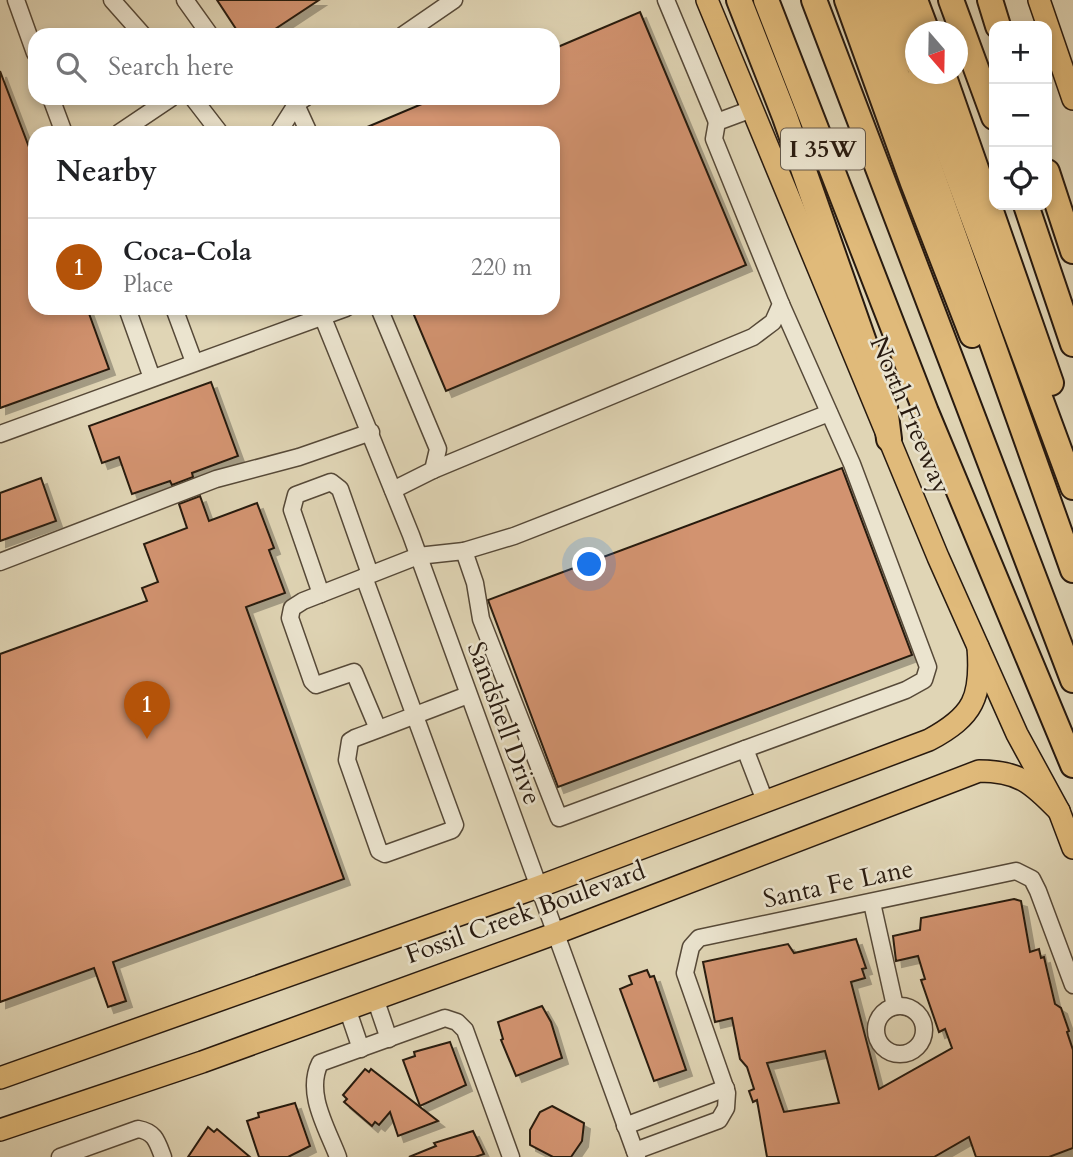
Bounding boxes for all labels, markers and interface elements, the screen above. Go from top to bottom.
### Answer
north arrow [905,21,968,84]
map controls [989,21,1052,210]
button: + [989,21,1052,84]
search box [28,28,560,105]
icon: search [52,48,90,86]
text: Search here [108,49,234,84]
button: − [989,84,1052,147]
road number: I 35W [781,128,865,169]
button: locate [989,147,1052,210]
text: Nearby [56,151,157,192]
text: Coca-Cola [123,234,252,269]
text: 1 [73,252,85,283]
text: 220 m [471,252,532,283]
text: Place [123,269,173,300]
street label: North Freeway [861,331,960,500]
your location [572,547,606,581]
street label: Sandshell Drive [459,637,550,809]
pin: 1 [124,681,170,739]
street label: Santa Fe Lane [760,851,916,916]
street label: Fossil Creek Boulevard [400,853,650,972]

